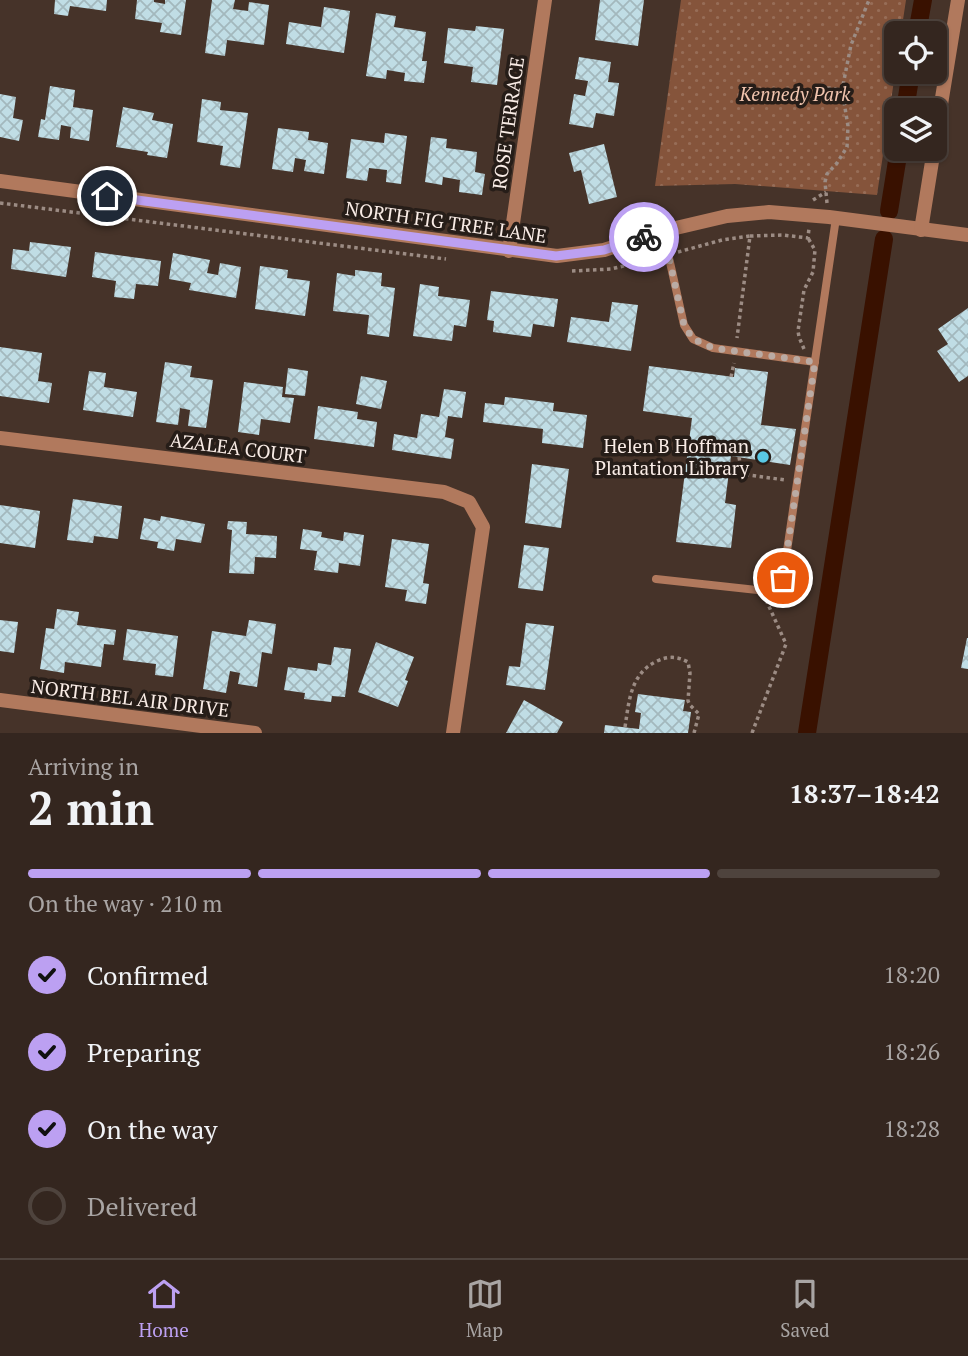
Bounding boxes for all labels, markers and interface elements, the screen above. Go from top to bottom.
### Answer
map controls [884,21,947,161]
button: locate [884,21,947,84]
street label: ROSE TERRACE [486,55,529,191]
park label: Kennedy Park [739,81,851,106]
button: layers [884,98,947,161]
pin [77,166,137,226]
icon: home [88,177,126,215]
street label: NORTH FIG TREE LANE [344,195,548,248]
courier [609,202,679,272]
icon: bike [625,218,663,256]
street label: AZALEA COURT [169,427,308,468]
place label: Helen B Hoffman Plantation Library [595,433,749,480]
marker: Helen B Hoffman Plantation Library [755,449,771,465]
pin [753,548,813,608]
icon: bag [764,559,802,597]
street label: NORTH BEL AIR DRIVE [30,673,231,722]
text: Arriving in [28,751,139,782]
text: 18:37–18:42 [789,776,940,810]
text: 2 min [28,777,154,838]
text: On the way · 210 m [28,888,222,919]
icon: check [28,956,66,994]
text: Confirmed [87,958,208,992]
text: 18:20 [883,959,940,990]
icon: check [28,1033,66,1071]
text: Preparing [87,1035,200,1069]
text: 18:26 [883,1036,940,1067]
icon: check [28,1110,66,1148]
text: On the way [87,1112,218,1146]
text: 18:28 [883,1113,940,1144]
text: Delivered [87,1189,197,1223]
tab: Home [138,1275,189,1342]
tab: Map [466,1275,504,1342]
tab: Saved [780,1275,830,1342]

